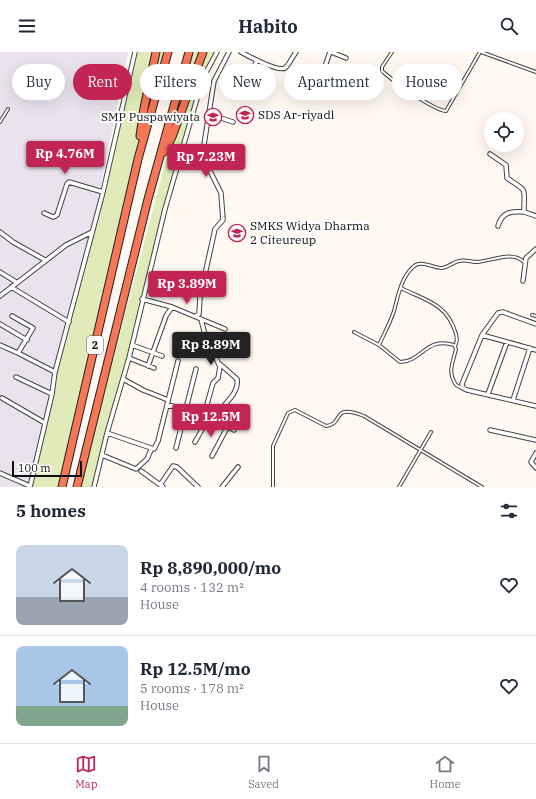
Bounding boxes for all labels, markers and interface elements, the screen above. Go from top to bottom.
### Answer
icon: menu [16,15,38,37]
text: Habito [238,15,298,38]
icon: search [498,15,520,37]
chip: Buy [12,64,65,100]
chip: Rent [73,64,132,100]
chip: Filters [140,64,211,100]
chip: New [219,64,276,100]
chip: Apartment [284,64,384,100]
chip: House [392,64,462,100]
school or university icon: SDS Ar-riyadl [235,105,255,125]
school or university icon: SMP Puspawiyata [203,107,223,127]
place label: SDS Ar-riyadl [258,107,335,122]
place label: SMP Puspawiyata [101,109,200,124]
map controls [484,112,524,152]
button: locate [484,112,524,152]
pin: Rp 4.76M [24,141,106,175]
pin: Rp 7.23M [165,144,247,178]
text: Rp 4.76M [35,145,95,162]
text: Rp 7.23M [176,148,236,165]
place label: SMKS Widya Dharma 2 Citeureup [250,218,370,247]
school or university icon: SMKS Widya Dharma 2 Citeureup [227,223,247,243]
pin: Rp 3.89M [146,271,228,305]
text: Rp 3.89M [157,275,217,292]
pin: Rp 8.89M [170,332,252,366]
road number: 2 [87,336,103,354]
text: Rp 8.89M [181,336,241,353]
pin: Rp 12.5M [170,404,252,438]
text: Rp 12.5M [181,408,241,425]
scale bar [12,459,82,478]
text: 100 m [18,461,51,475]
text: 5 homes [16,500,86,522]
icon: filters [498,500,520,522]
text: Rp 8,890,000/mo [140,557,281,579]
icon: home [48,561,96,609]
icon: heart [498,574,520,596]
text: 4 rooms · 132 m² [140,579,244,596]
text: House [140,596,179,613]
text: Rp 12.5M/mo [140,658,251,680]
icon: home [48,662,96,710]
icon: heart [498,675,520,697]
text: 5 rooms · 178 m² [140,680,244,697]
text: House [140,697,179,714]
tab: Map [75,753,98,791]
tab: Saved [248,753,279,791]
tab: Home [429,753,461,791]

